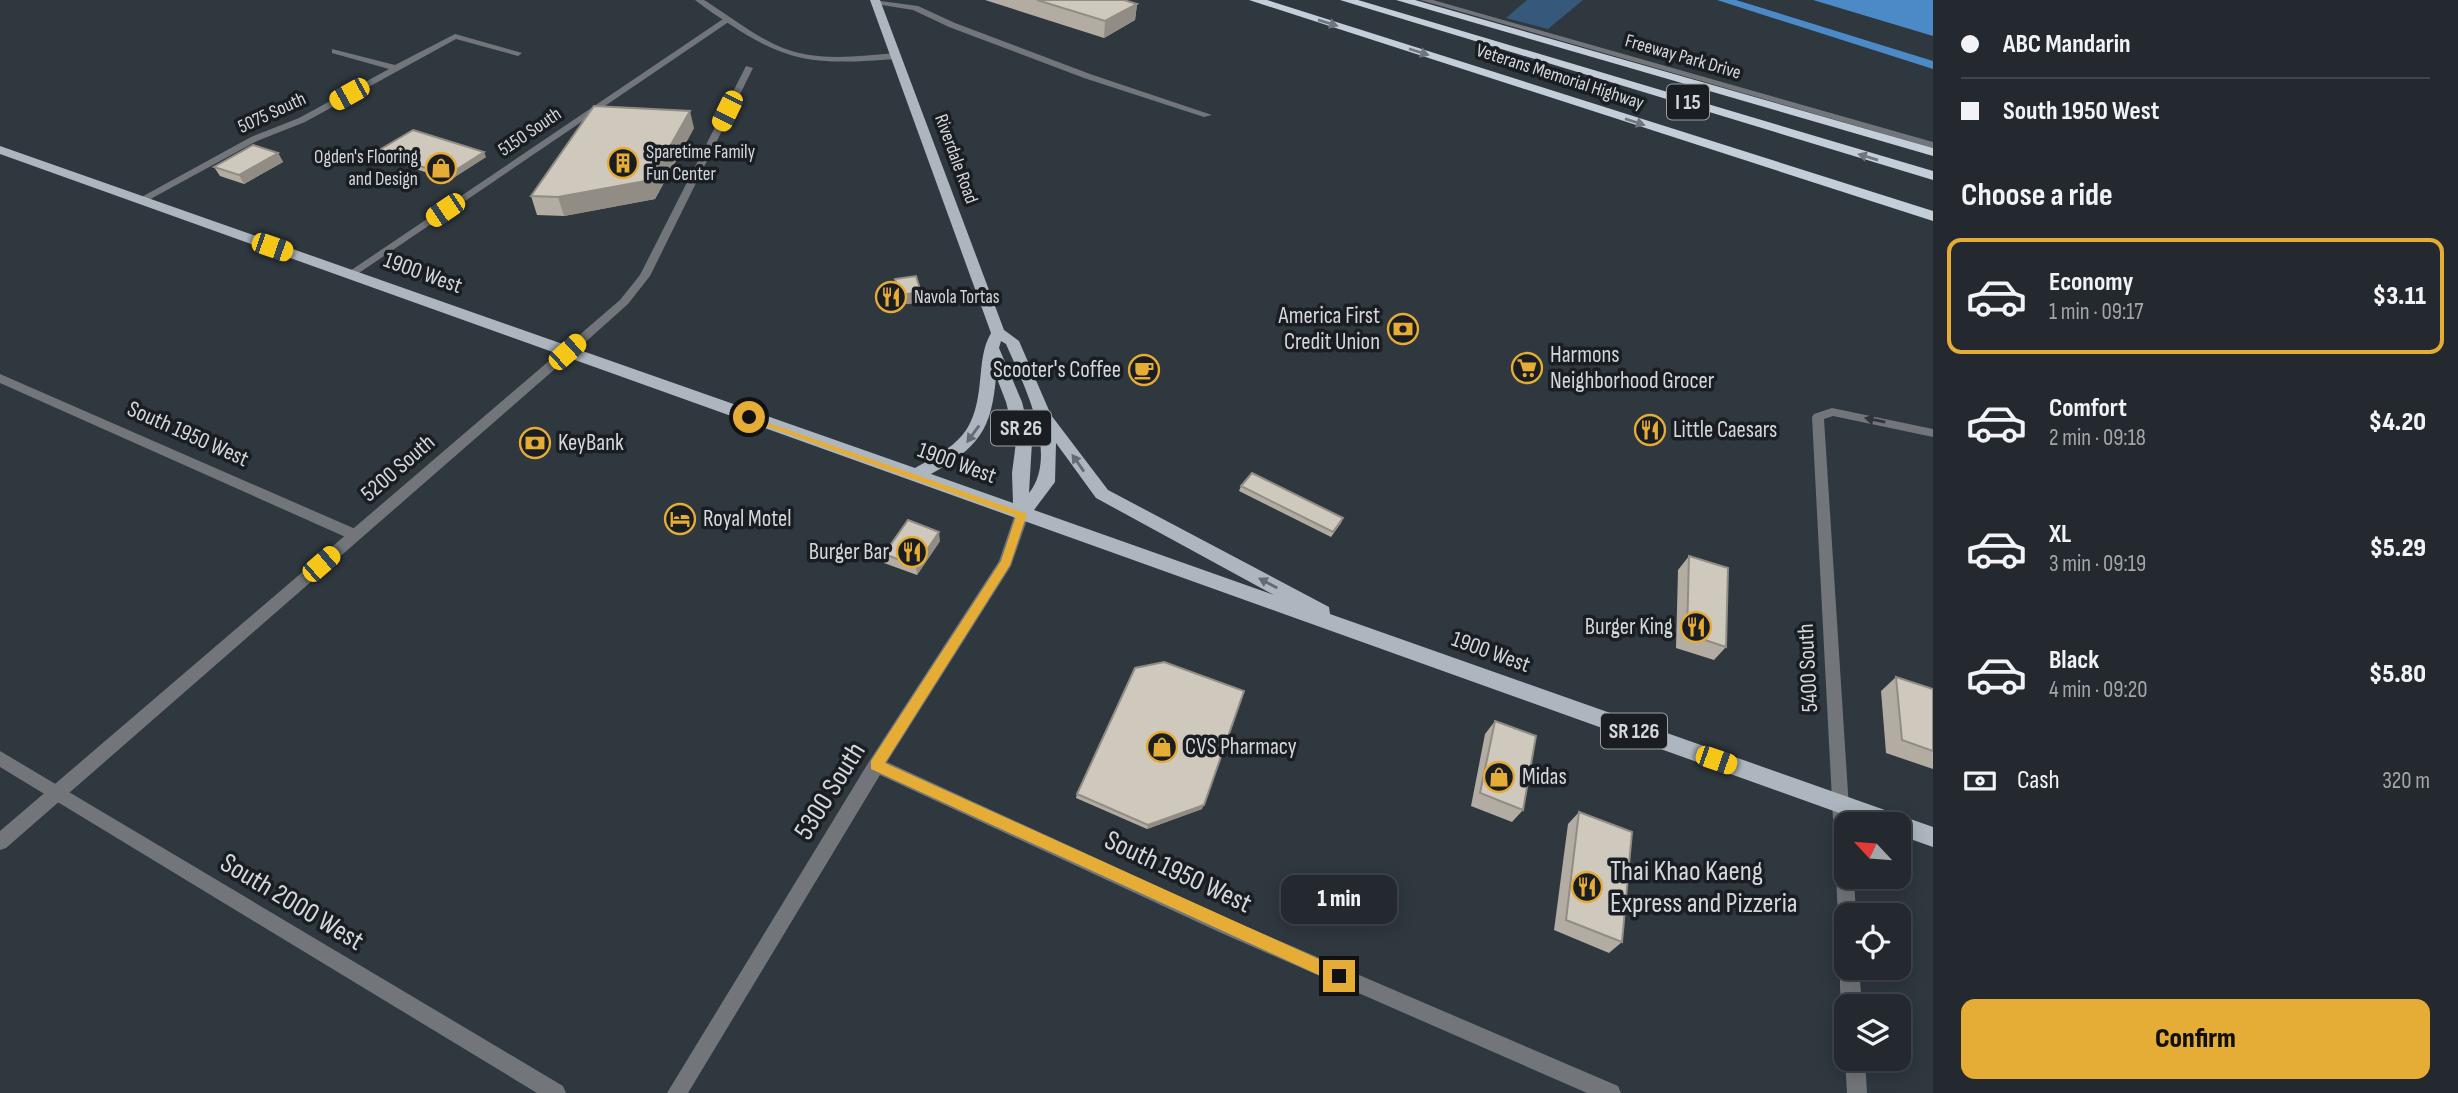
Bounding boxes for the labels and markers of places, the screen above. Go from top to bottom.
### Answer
place label: Sparetime Family Fun Center [646,141,756,186]
place label: Ogden's Flooring and Design [314,146,418,191]
building icon: Sparetime Family Fun Center [606,146,640,180]
shop icon: Ogden's Flooring and Design [424,151,458,185]
restaurant icon: Navola Tortas [874,280,908,314]
place label: Navola Tortas [914,286,1000,309]
place label: America First Credit Union [1278,302,1380,356]
bank icon: America First Credit Union [1386,312,1420,346]
place label: Harmons Neighborhood Grocer [1550,341,1715,395]
supermarket icon: Harmons Neighborhood Grocer [1510,351,1544,385]
cafe icon: Scooter's Coffee [1127,353,1161,387]
place label: Scooter's Coffee [993,356,1121,384]
restaurant icon: Little Caesars [1633,413,1667,447]
place label: Little Caesars [1673,416,1777,444]
bank icon: KeyBank [518,426,552,460]
place label: KeyBank [558,429,624,457]
hotel icon: Royal Motel [663,502,697,536]
place label: Royal Motel [703,505,792,533]
restaurant icon: Burger Bar [895,535,929,569]
place label: Burger Bar [809,538,889,566]
restaurant icon: Burger King [1679,610,1713,644]
place label: Burger King [1585,613,1673,641]
shop icon: CVS Pharmacy [1145,730,1179,764]
place label: CVS Pharmacy [1185,733,1297,761]
shop icon: Midas [1482,760,1516,794]
place label: Midas [1522,763,1567,791]
place label: Thai Khao Kaeng Express and Pizzeria [1610,855,1798,920]
restaurant icon: Thai Khao Kaeng Express and Pizzeria [1570,870,1604,904]

